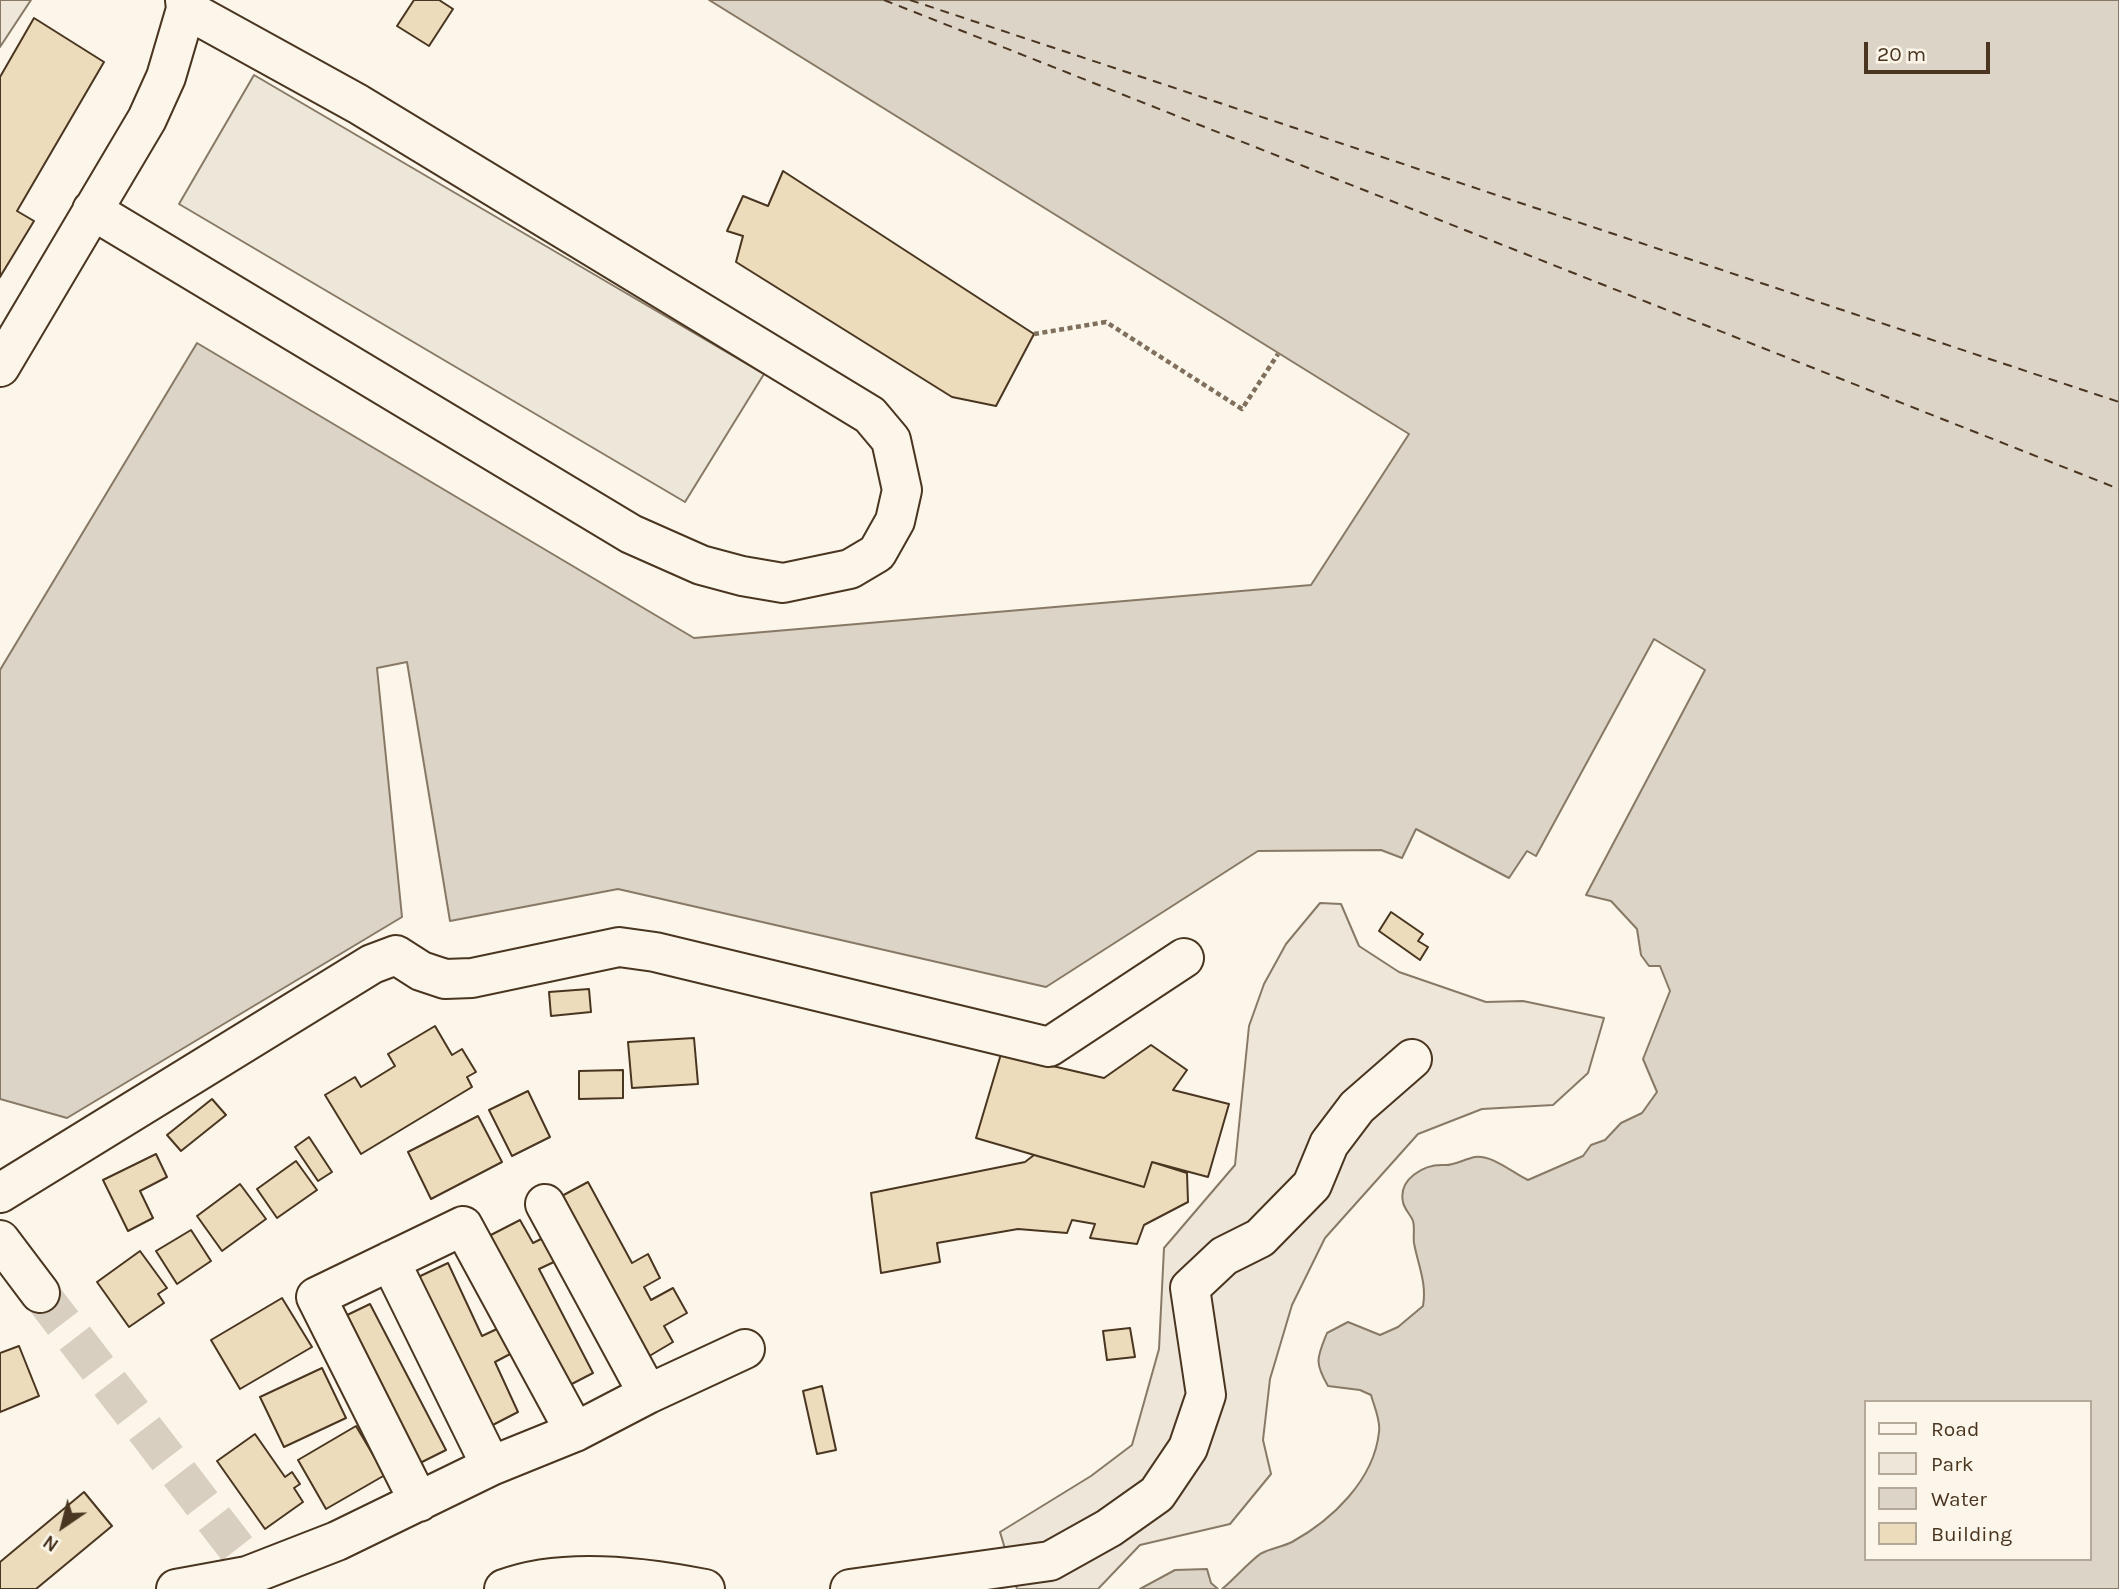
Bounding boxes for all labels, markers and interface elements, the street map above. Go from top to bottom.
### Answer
scale bar [1867,28,1993,72]
text: 20 m [1877,42,1926,66]
legend [1864,1400,2091,1561]
text: Road [1931,1417,1979,1441]
text: Park [1931,1452,1974,1476]
text: Water [1931,1487,1987,1511]
north arrow [28,1491,98,1561]
text: Building [1931,1522,2012,1546]
text: N [39,1530,63,1556]

